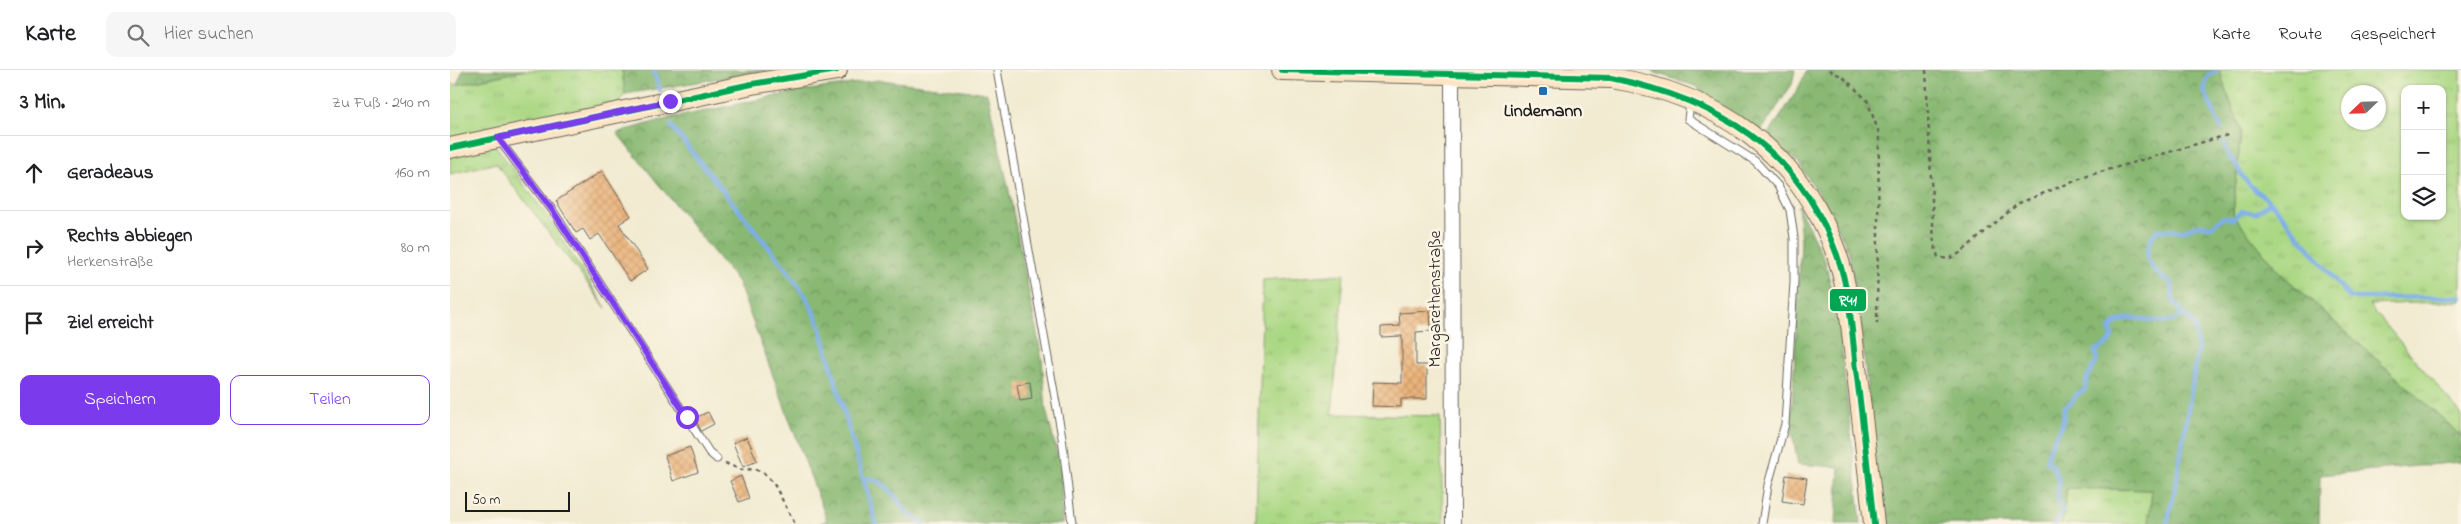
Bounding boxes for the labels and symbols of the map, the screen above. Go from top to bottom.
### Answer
marker: Lindemann [1537,85,1549,97]
north arrow [2341,85,2386,130]
route end [659,90,682,113]
place label: Lindemann [1504,99,1582,125]
street label: Margarethenstraße [1423,229,1450,368]
line badge: R41 [1829,288,1867,312]
text: R41 [1838,291,1858,312]
route start [676,406,699,429]
scale bar [465,489,570,512]

